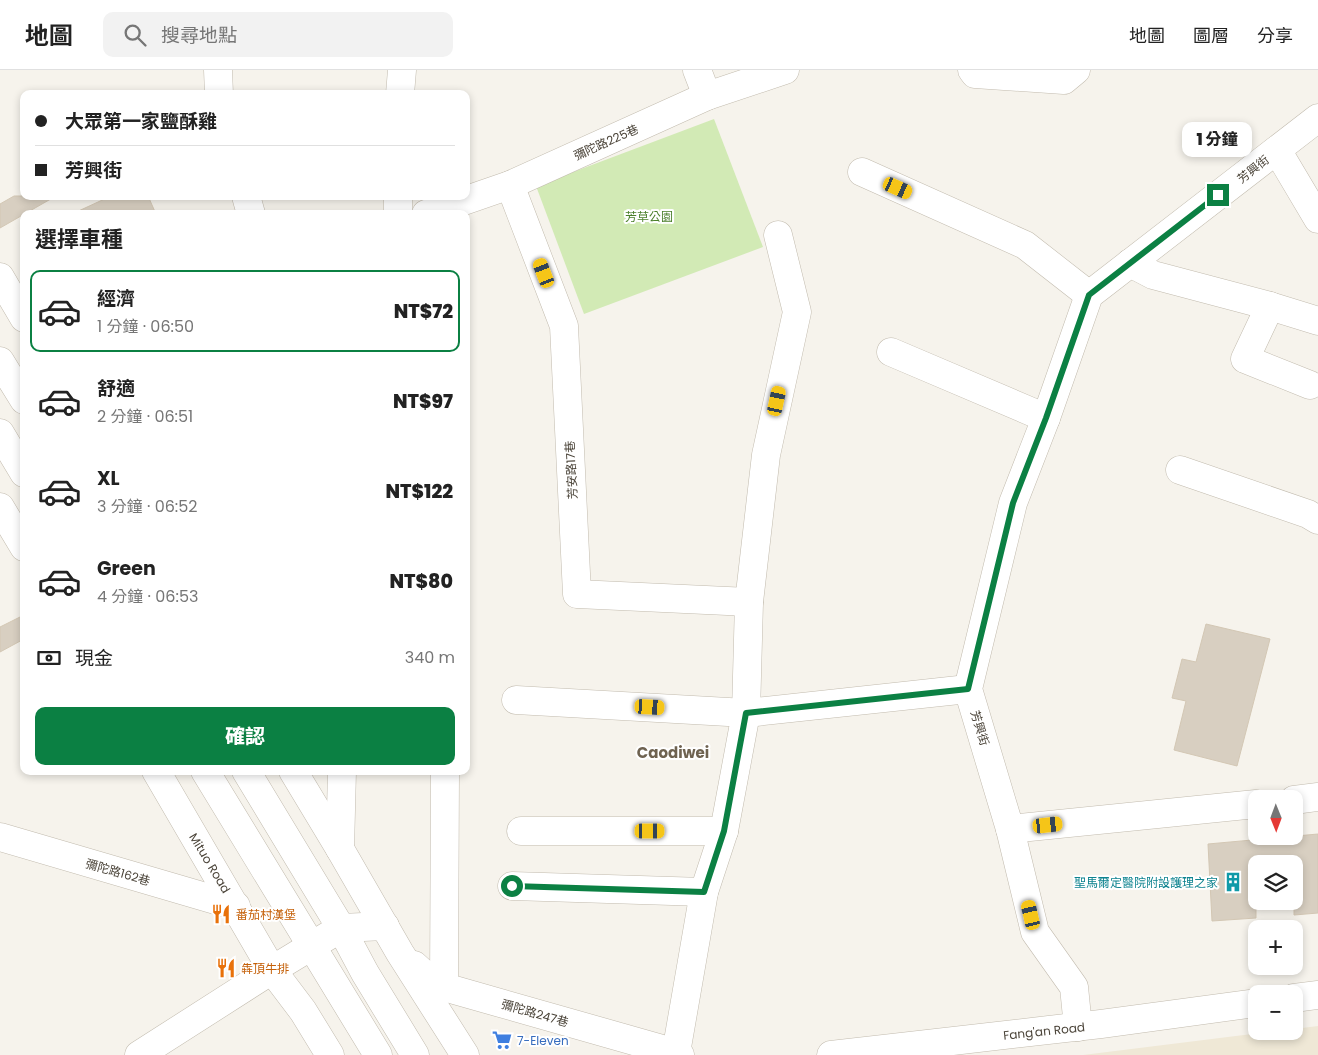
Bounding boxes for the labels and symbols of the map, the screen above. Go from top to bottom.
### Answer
street label: 彌陀路225巷 [571,120,641,164]
callout: 1 分鐘 [1183,122,1253,158]
street label: 芳興街 [1234,151,1272,187]
car [881,175,914,201]
route end [1207,184,1229,206]
park label: 芳草公園 [625,208,673,225]
car [531,256,556,290]
car [766,385,787,417]
street label: 芳安路17巷 [561,440,581,500]
car [634,699,665,715]
street label: 芳興街 [967,708,993,748]
district label: Caodiwei [637,742,709,763]
north arrow [1248,790,1302,845]
car [1032,816,1063,834]
car [635,824,665,839]
street label: Mituo Road [185,830,235,896]
street label: 彌陀路162巷 [84,855,152,889]
building icon: 聖馬爾定醫院附設護理之家 [1222,871,1244,893]
place label: 聖馬爾定醫院附設護理之家 [1074,874,1218,891]
route start [501,875,523,897]
car [1020,899,1041,931]
restaurant icon: 番茄村漢堡 [210,903,232,925]
place label: 番茄村漢堡 [236,906,296,923]
restaurant icon: 犇頂牛排 [215,957,237,979]
place label: 犇頂牛排 [241,960,289,977]
street label: 彌陀路247巷 [499,995,571,1031]
street label: Fang'an Road [1002,1018,1086,1044]
supermarket icon: 7-Eleven [491,1029,513,1051]
place label: 7-Eleven [517,1032,569,1049]

